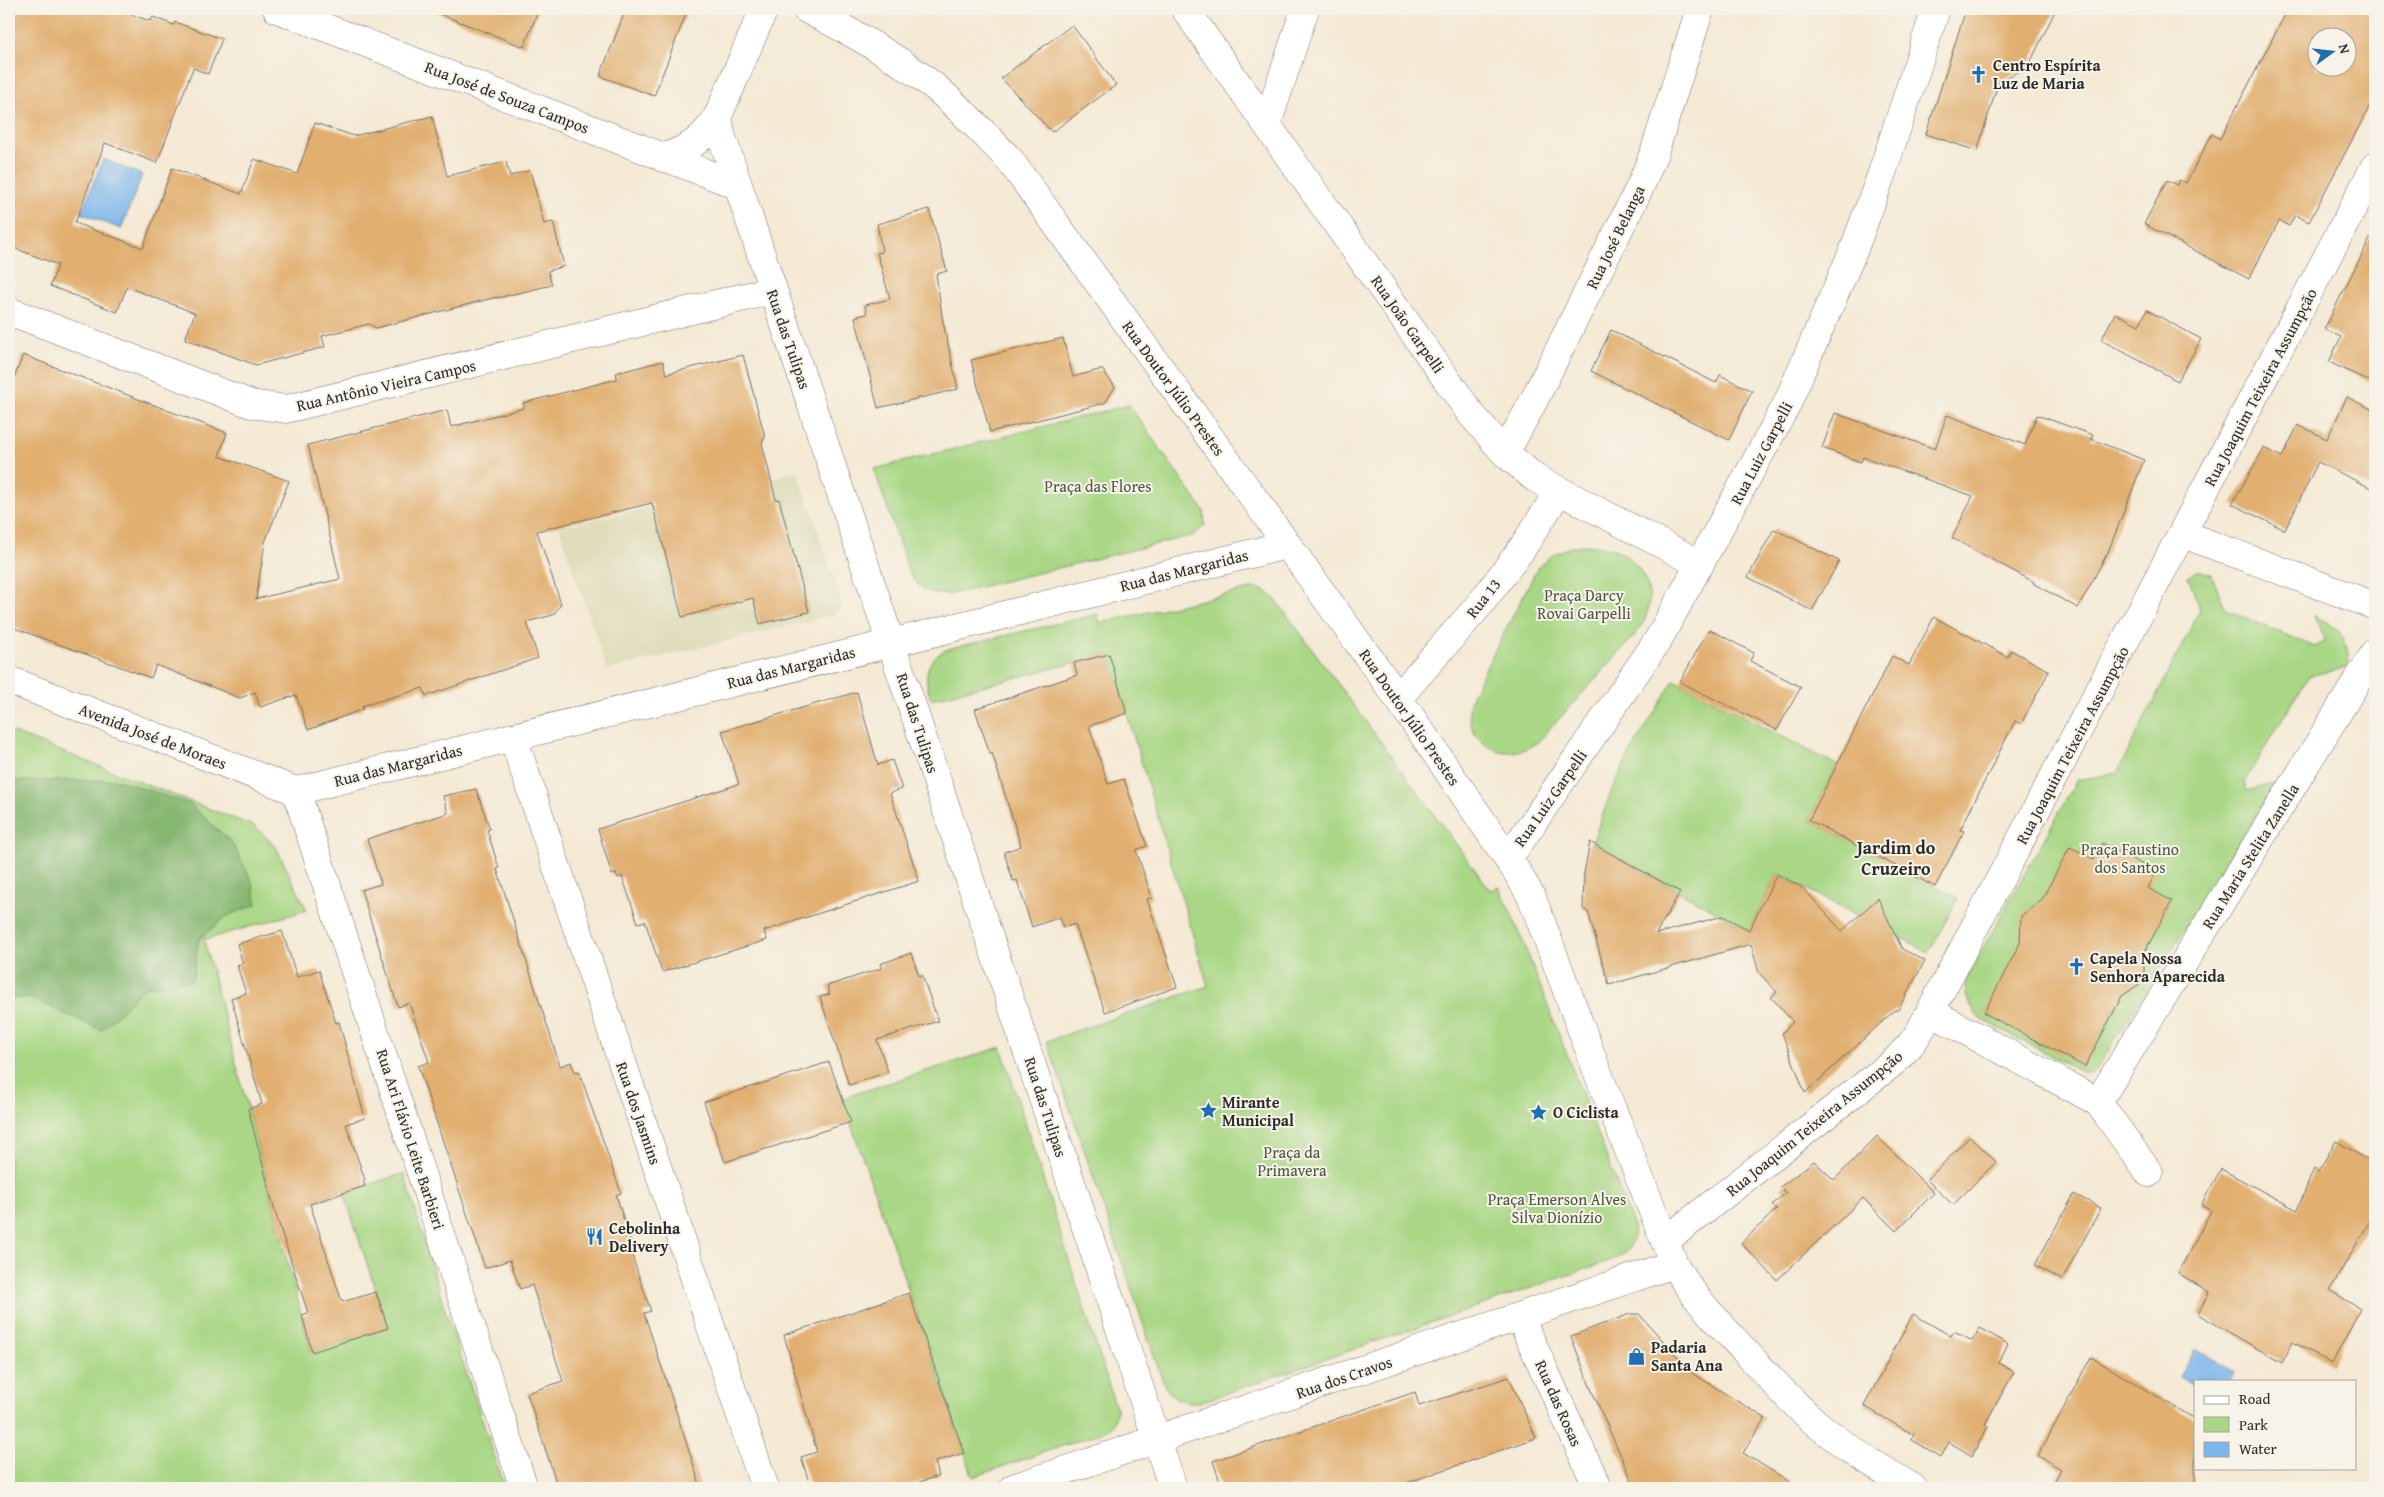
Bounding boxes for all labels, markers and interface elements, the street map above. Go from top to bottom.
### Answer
north arrow [2306,28,2356,78]
text: N [2334,42,2356,56]
place label: Centro Espírita Luz de Maria [1993,53,2101,95]
street label: Rua José de Souza Campos [421,55,593,139]
church icon: Centro Espírita Luz de Maria [1969,64,1989,84]
street label: Rua José Belanga [1580,181,1651,293]
street label: Rua João Garpelli [1365,270,1451,378]
street label: Rua Joaquim Teixeira Assumpção [2197,284,2323,490]
street label: Rua das Tulipas [761,286,817,392]
street label: Rua Doutor Júlio Prestes [1117,315,1231,461]
street label: Rua Antônio Vieira Campos [294,353,478,417]
street label: Rua Luiz Garpelli [1724,397,1799,509]
park label: Praça das Flores [1044,474,1152,498]
street label: Rua das Margaridas [1117,542,1251,598]
street label: Rua 13 [1460,573,1506,623]
park label: Praça Darcy Rovai Garpelli [1537,583,1631,625]
street label: Rua das Margaridas [724,639,858,695]
street label: Rua Joaquim Teixeira Assumpção [2009,642,2135,848]
street label: Rua Doutor Júlio Prestes [1354,644,1466,790]
street label: Rua das Tulipas [891,670,945,776]
street label: Avenida José de Moraes [76,697,230,775]
street label: Rua das Margaridas [331,737,465,793]
street label: Rua Luiz Garpelli [1508,744,1593,851]
street label: Rua Maria Stelita Zanella [2195,778,2305,933]
district label: Jardim do Cruzeiro [1854,834,1936,882]
park label: Praça Faustino dos Santos [2081,837,2179,879]
place label: Capela Nossa Senhora Aparecida [2090,946,2226,988]
church icon: Capela Nossa Senhora Aparecida [2066,957,2086,977]
street label: Rua Joaquim Teixeira Assumpção [1720,1044,1908,1202]
street label: Rua Ari Flávio Leite Barbieri [370,1046,452,1233]
street label: Rua das Tulipas [1019,1054,1073,1160]
street label: Rua dos Jasmins [610,1058,668,1168]
place label: Mirante Municipal [1222,1090,1294,1132]
place label: O Ciclista [1553,1100,1620,1124]
place icon: Mirante Municipal [1198,1101,1218,1121]
place icon: O Ciclista [1529,1102,1549,1122]
park label: Praça da Primavera [1257,1140,1327,1182]
park label: Praça Emerson Alves Silva Dionízio [1488,1187,1626,1229]
place label: Cebolinha Delivery [609,1216,681,1258]
restaurant icon: Cebolinha Delivery [585,1227,605,1247]
place label: Padaria Santa Ana [1651,1335,1724,1377]
shop icon: Padaria Santa Ana [1627,1346,1647,1366]
street label: Rua dos Cravos [1293,1349,1395,1405]
street label: Rua das Rosas [1529,1356,1589,1450]
legend [2194,1380,2356,1470]
text: Road [2239,1388,2270,1409]
text: Park [2239,1414,2268,1435]
text: Water [2239,1438,2277,1459]

